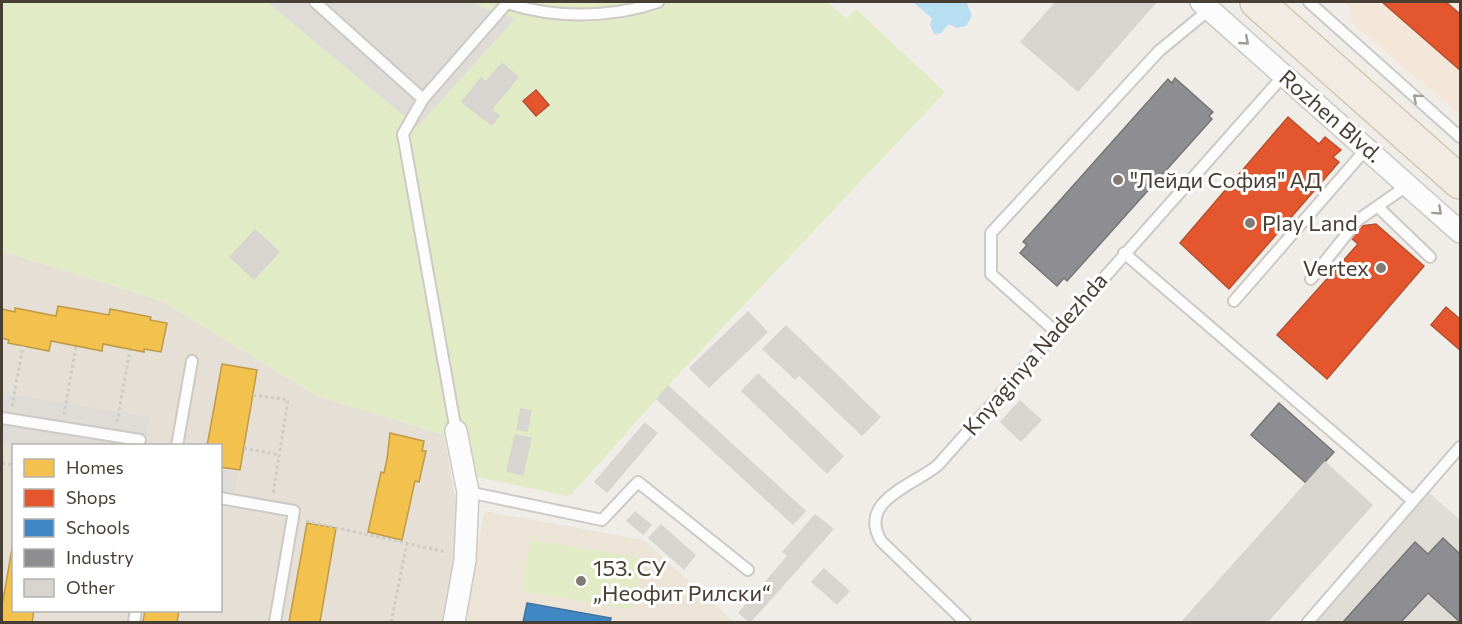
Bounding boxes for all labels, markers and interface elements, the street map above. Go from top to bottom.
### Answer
one-way arrow [1238,34,1249,45]
street label: Rozhen Blvd. [1274,64,1388,168]
one-way arrow [1413,94,1424,105]
place label: "Лейди София" АД [1130,166,1322,193]
marker: "Лейди София" АД [1111,173,1125,187]
one-way arrow [1431,204,1442,215]
place label: Play Land [1262,209,1358,236]
marker: Play Land [1243,216,1257,230]
place label: Vertex [1303,254,1369,281]
marker: Vertex [1374,261,1388,275]
street label: Knyaginya Nadezhda [957,267,1113,441]
legend [12,444,222,612]
text: Homes [66,456,124,478]
text: Shops [66,486,116,508]
text: Schools [66,516,130,538]
text: Industry [66,546,134,568]
place label: 153. СУ „Неофит Рилски“ [593,554,771,606]
marker: 153. СУ „Неофит Рилски“ [574,574,588,588]
text: Other [66,576,115,598]

